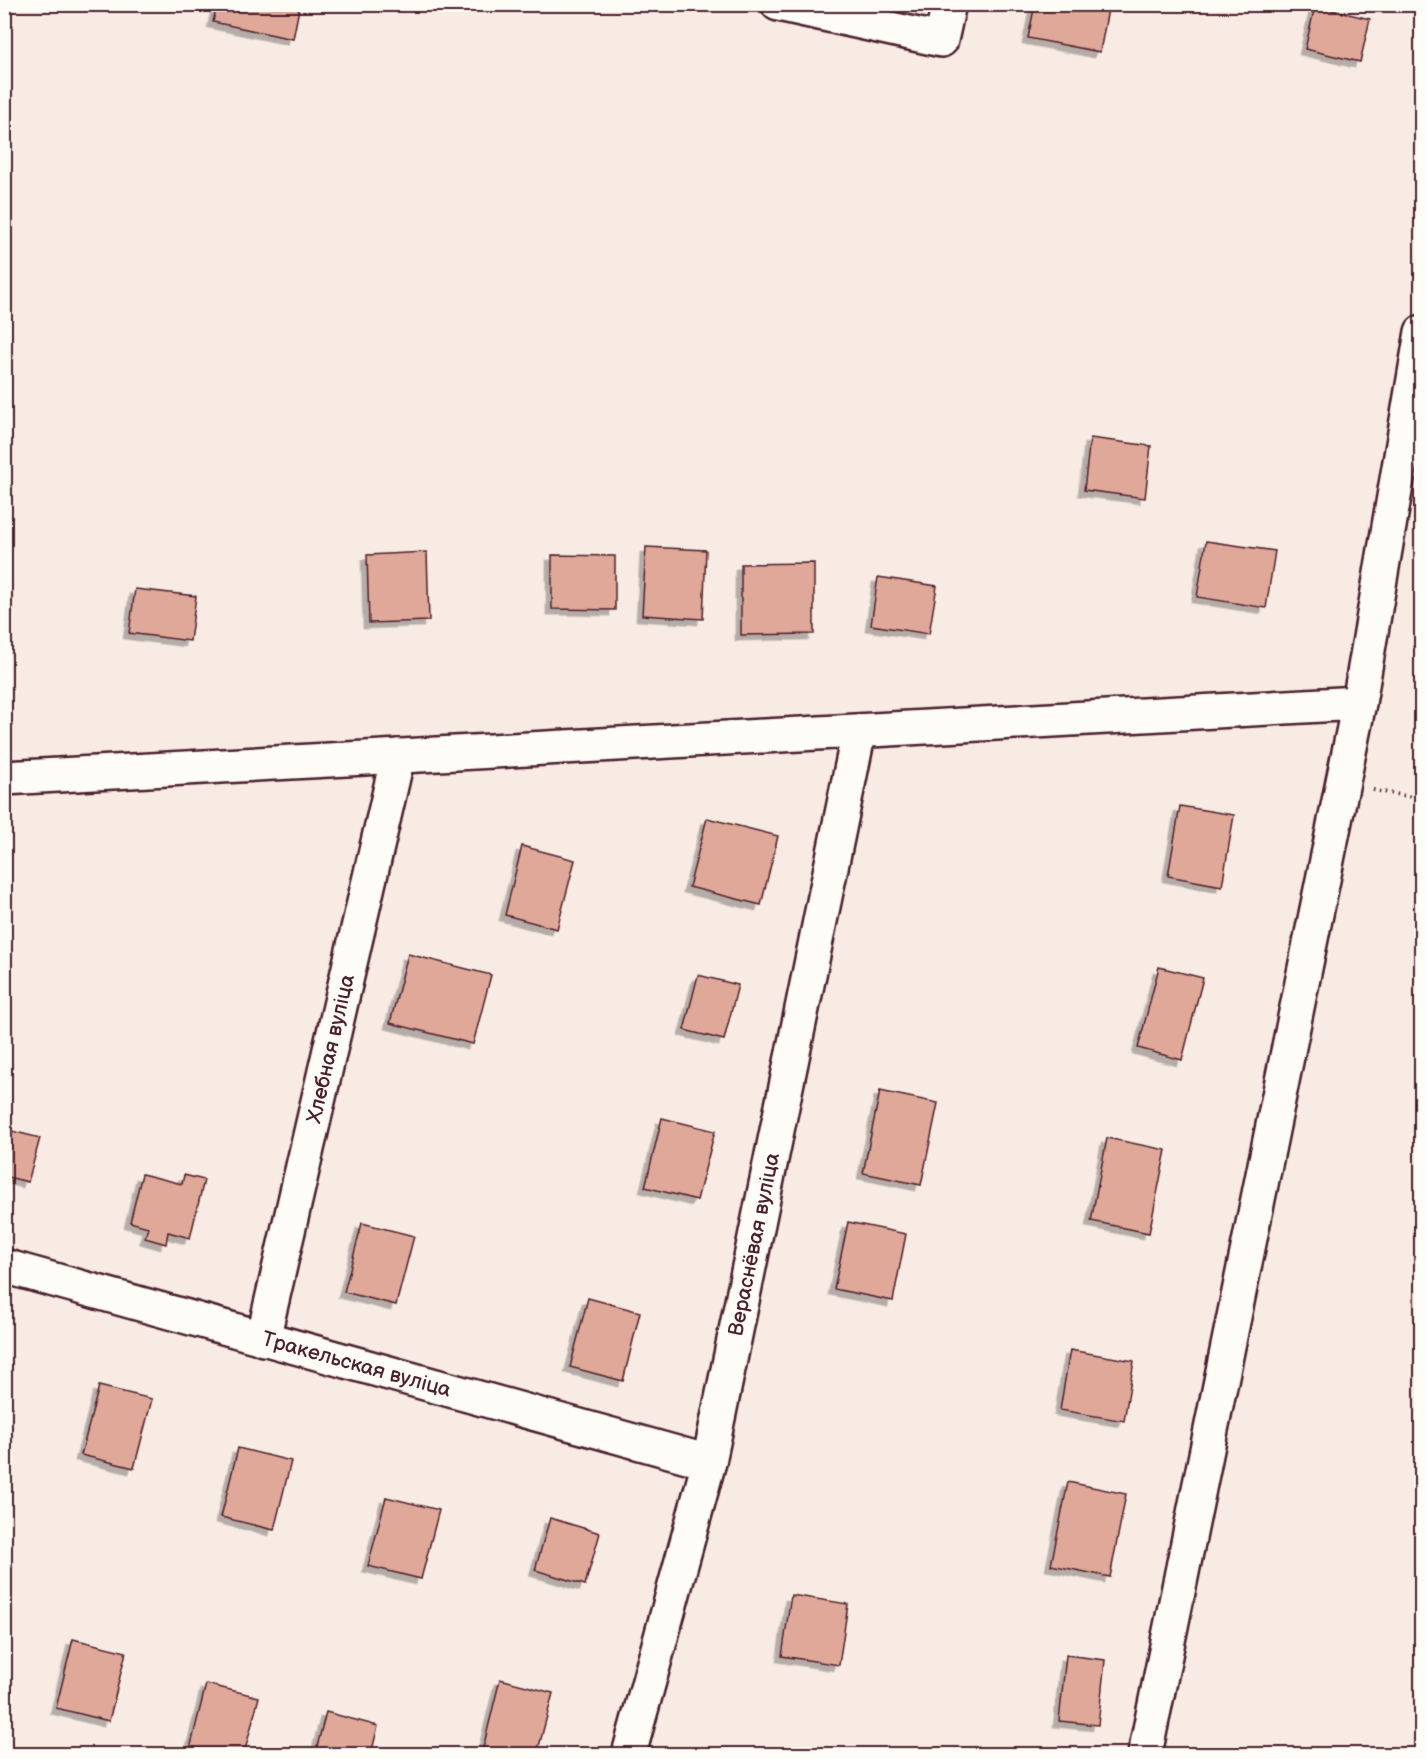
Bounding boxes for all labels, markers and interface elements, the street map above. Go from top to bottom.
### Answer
street label: Хлебная вуліца [301,971,360,1126]
street label: Вераснёвая вуліца [723,1150,785,1338]
street label: Тракельская вуліца [259,1326,454,1403]

